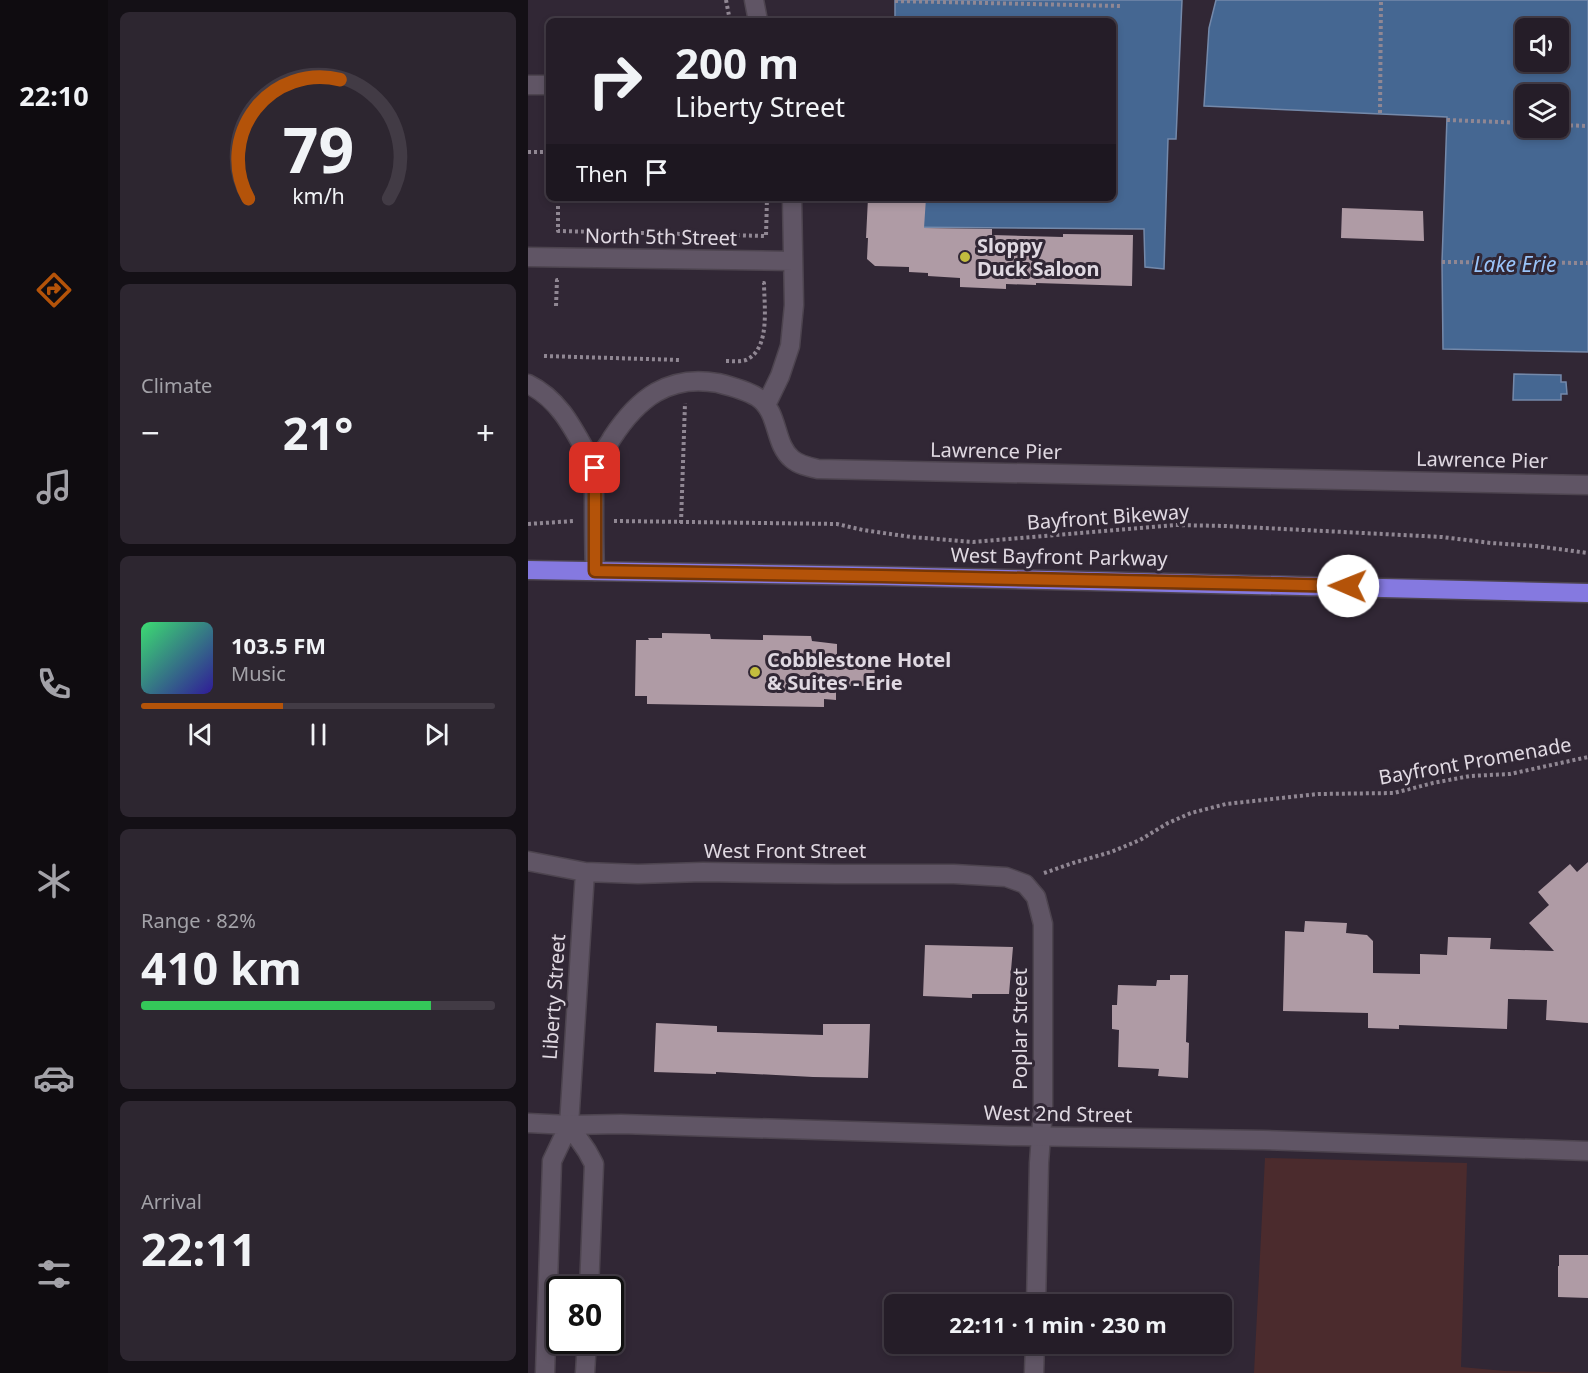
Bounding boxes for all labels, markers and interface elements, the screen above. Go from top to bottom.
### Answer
map controls [1515,18,1569,138]
button: sound [1515,18,1569,72]
text: 200 m [675,34,799,91]
icon: right [576,42,654,120]
text: 22:10 [19,77,89,114]
button: layers [1515,84,1569,138]
text: Liberty Street [675,88,845,125]
text: 79 [282,106,354,191]
icon: arrive [640,156,673,189]
text: Then [576,158,628,188]
text: km/h [292,181,344,210]
street label: North 5th Street [585,222,737,251]
place label: Sloppy Duck Saloon [977,232,1100,282]
marker: Sloppy Duck Saloon [958,250,972,264]
water label: Lake Erie [1474,250,1556,278]
icon: directions [33,269,75,311]
text: Climate [141,372,212,399]
text: 21° [283,402,353,463]
text: − [141,410,160,455]
text: + [476,410,495,455]
street label: Lawrence Pier [930,436,1062,465]
pin [569,442,620,493]
street label: Lawrence Pier [1416,445,1548,474]
icon: arrive [578,451,611,484]
icon: music [33,466,75,508]
street label: Bayfront Bikeway [1026,497,1191,536]
street label: West Bayfront Parkway [950,541,1168,572]
position arrow [1316,554,1380,618]
text: 103.5 FM [231,630,326,660]
place label: Cobblestone Hotel & Suites - Erie [767,646,951,696]
text: Music [231,660,286,687]
icon: phone [33,663,75,705]
marker: Cobblestone Hotel & Suites - Erie [748,665,762,679]
icon: previous [184,718,217,751]
icon: pause [302,718,335,751]
icon: next [420,718,453,751]
street label: Bayfront Promenade [1376,730,1573,791]
street label: West Front Street [704,837,866,864]
icon: climate [33,860,75,902]
text: Range · 82% [141,907,256,934]
street label: Liberty Street [536,933,571,1061]
text: 410 km [141,937,302,998]
street label: Poplar Street [1006,968,1033,1090]
icon: car [33,1057,75,1099]
street label: West 2nd Street [983,1099,1133,1128]
text: Arrival [141,1188,202,1215]
text: 22:11 [141,1218,257,1279]
icon: filters [33,1253,75,1295]
speed limit sign: 80 [546,1276,624,1354]
text: 22:11 · 1 min · 230 m [949,1309,1167,1339]

